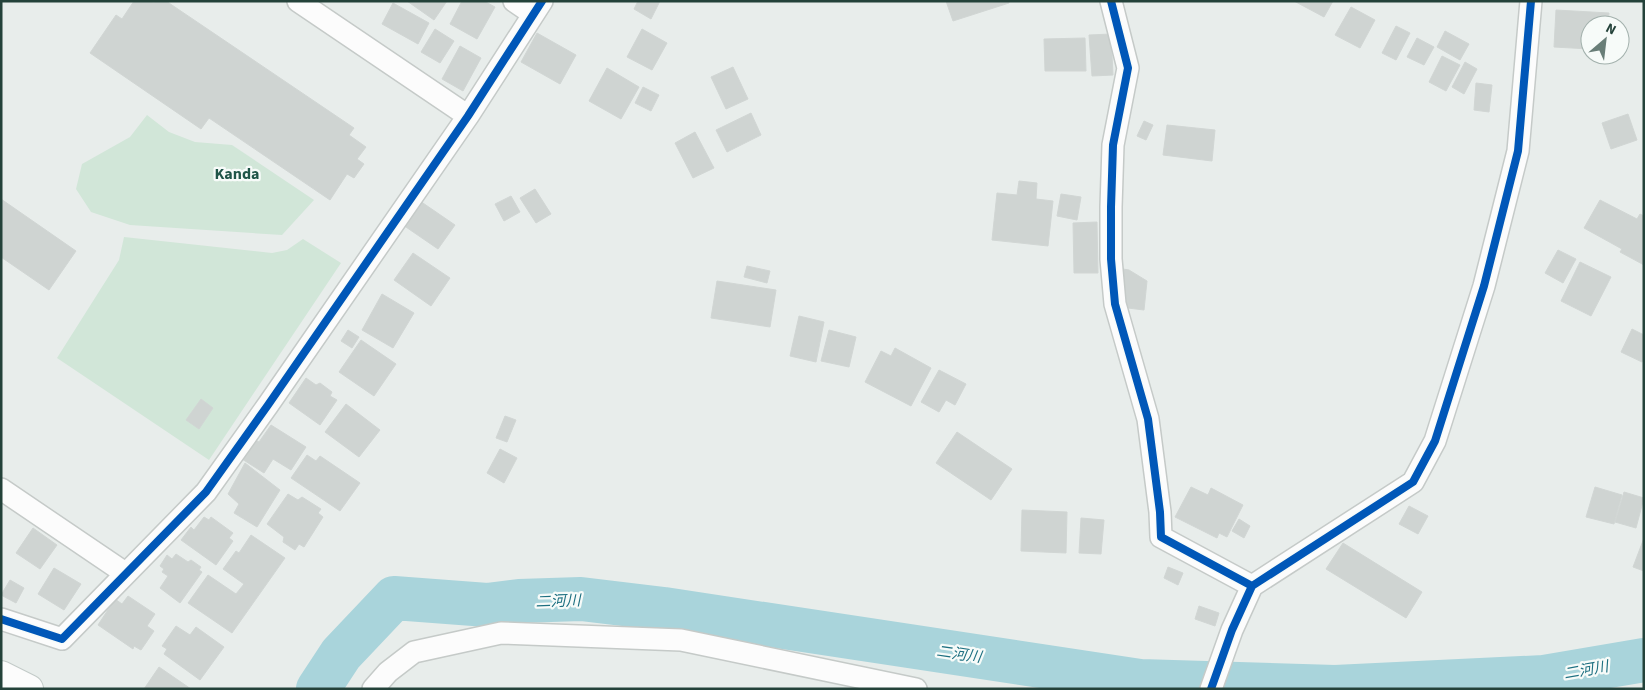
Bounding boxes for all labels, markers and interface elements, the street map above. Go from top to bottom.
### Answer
north arrow [1580,15,1630,65]
text: N [1602,18,1619,40]
district label: Kanda [214,163,260,185]
water label: 二河川 [535,590,583,613]
water label: 二河川 [935,641,985,668]
water label: 二河川 [1562,656,1612,685]

